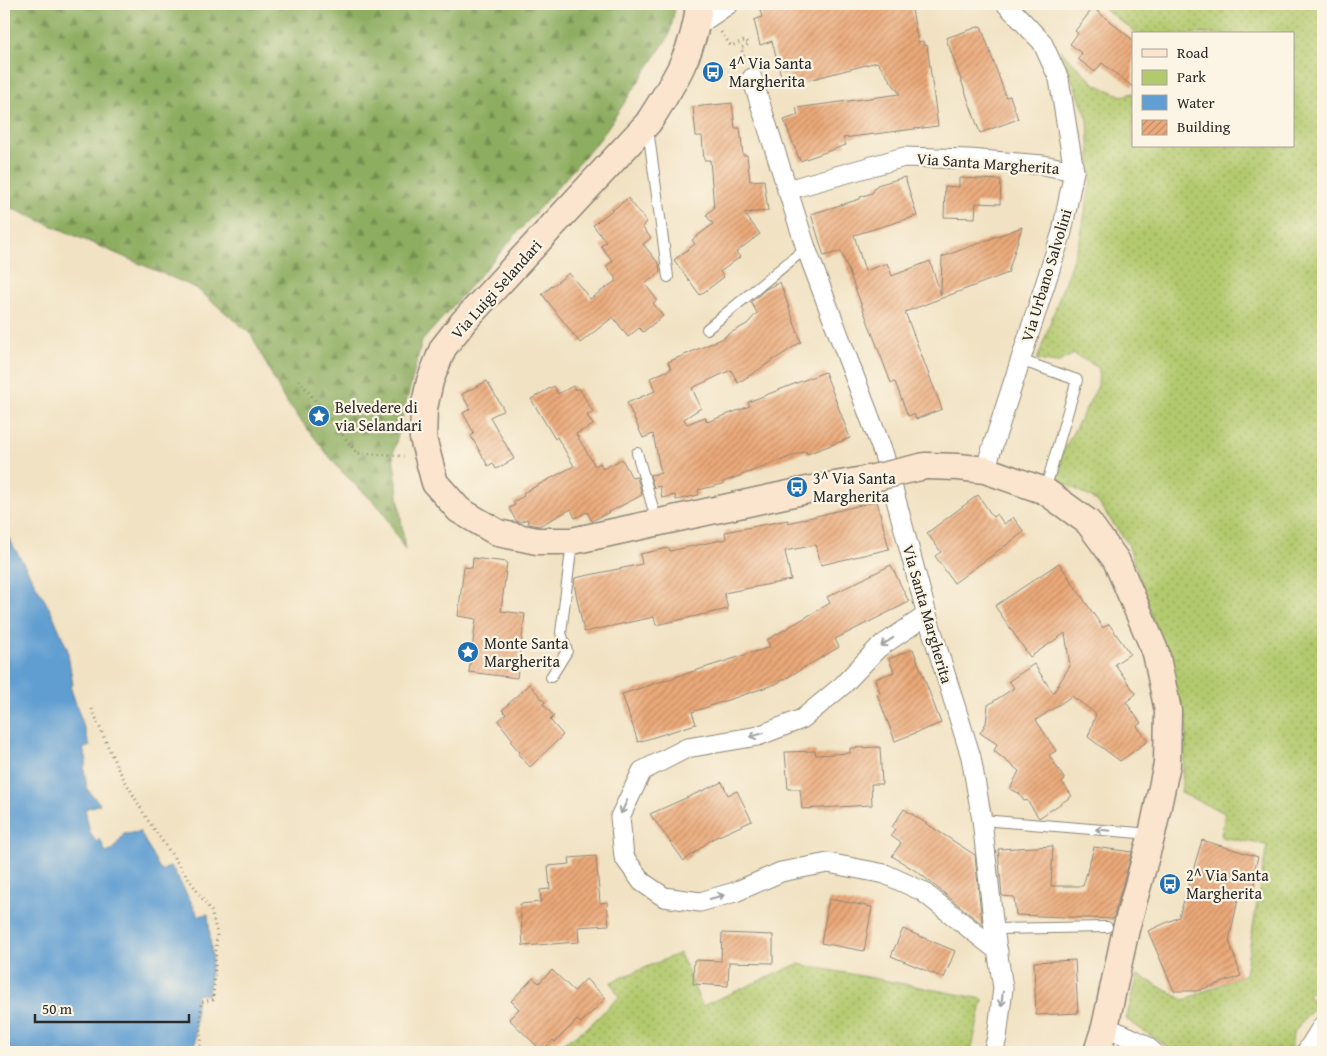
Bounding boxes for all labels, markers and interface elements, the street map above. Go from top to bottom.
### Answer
legend [1132,32,1294,148]
text: Road [1177,42,1208,63]
place label: 4^ Via Santa Margherita [729,51,812,93]
bus stop icon: 4^ Via Santa Margherita [701,60,725,84]
text: Park [1177,66,1206,87]
text: Water [1177,92,1215,113]
text: Building [1177,116,1231,137]
street label: Via Santa Margherita [916,146,1061,180]
street label: Via Urbano Salvolini [1014,205,1078,344]
street label: Via Luigi Selandari [445,234,548,344]
place label: Belvedere di via Selandari [335,395,423,437]
place icon: Belvedere di via Selandari [307,404,331,428]
place label: 3^ Via Santa Margherita [813,466,896,508]
bus stop icon: 3^ Via Santa Margherita [785,475,809,499]
street label: Via Santa Margherita [897,542,959,687]
place label: Monte Santa Margherita [484,631,569,673]
one-way arrow [880,637,894,647]
place icon: Monte Santa Margherita [456,640,480,664]
one-way arrow [749,731,765,741]
one-way arrow [619,799,628,814]
one-way arrow [1095,825,1111,835]
place label: 2^ Via Santa Margherita [1186,863,1269,905]
bus stop icon: 2^ Via Santa Margherita [1158,872,1182,896]
one-way arrow [709,891,725,901]
scale bar [35,991,189,1023]
one-way arrow [997,991,1007,1007]
text: 50 m [42,998,73,1019]

